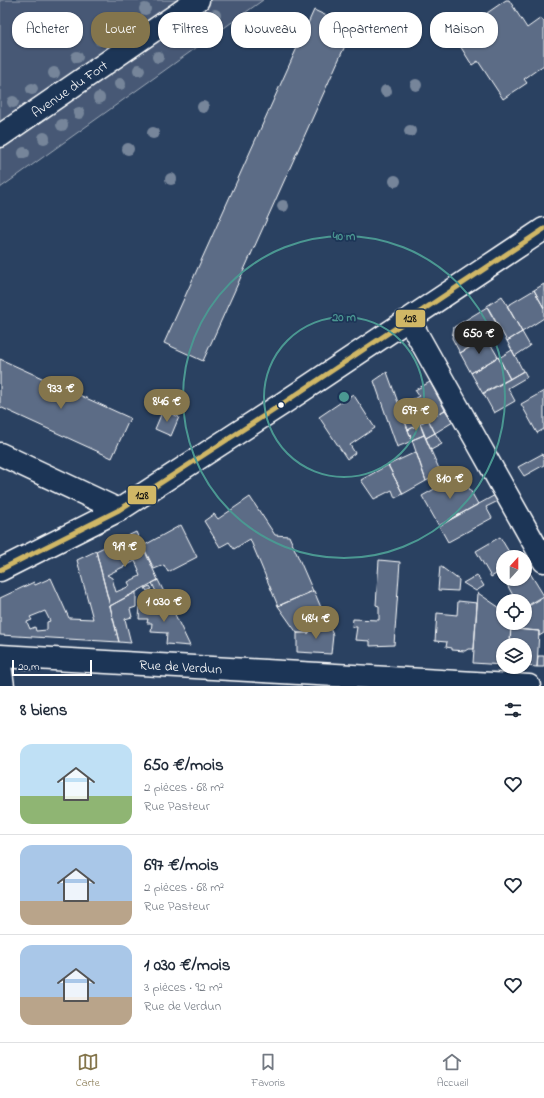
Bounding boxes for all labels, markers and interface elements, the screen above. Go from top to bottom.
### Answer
chip: Acheter [12,12,83,48]
chip: Louer [91,12,150,48]
chip: Filtres [158,12,223,48]
chip: Nouveau [231,12,311,48]
chip: Appartement [319,12,422,48]
chip: Maison [430,12,498,48]
street label: Avenue du Fort [28,56,113,123]
text: 40 m [332,228,356,246]
text: 20 m [331,309,356,327]
line badge: 128 [395,309,426,328]
text: 128 [403,311,417,327]
pin: 650 € [451,321,507,355]
text: 650 € [463,324,495,343]
pin: 933 € [33,376,89,410]
text: 933 € [48,379,74,398]
pin: 846 € [139,389,195,423]
centre of rings [337,390,351,404]
text: 846 € [153,392,181,411]
pin: 697 € [388,398,444,432]
unlabelled marker [276,400,286,410]
text: 697 € [402,401,430,420]
pin: 810 € [422,466,478,500]
text: 810 € [437,469,463,488]
line badge: 128 [127,485,157,505]
text: 128 [135,488,149,504]
pin: 919 € [97,534,153,568]
text: 919 € [113,537,137,556]
north arrow [496,550,532,586]
map controls [496,550,532,674]
pin: 1 030 € [127,589,201,623]
text: 1 030 € [146,592,182,611]
button: locate [496,594,532,630]
pin: 484 € [288,606,344,640]
text: 484 € [302,609,330,628]
button: layers [496,638,532,674]
street label: Rue de Verdun [139,655,223,681]
scale bar [12,658,92,677]
text: 20 m [18,659,40,675]
text: 8 biens [20,698,67,723]
icon: filters [502,699,524,721]
text: 650 €/mois [144,753,224,778]
icon: home [52,760,100,808]
icon: heart [502,773,524,795]
text: 2 pièces · 68 m² [144,778,224,797]
text: Rue Pasteur [144,797,210,816]
text: 697 €/mois [144,853,219,878]
icon: home [52,861,100,909]
icon: heart [502,874,524,896]
text: 2 pièces · 68 m² [144,878,224,897]
text: Rue Pasteur [144,897,210,916]
text: 1 030 €/mois [144,953,230,978]
icon: home [52,961,100,1009]
icon: heart [502,974,524,996]
text: 3 pièces · 92 m² [144,978,223,997]
text: Rue de Verdun [144,997,221,1016]
tab: Carte [76,1051,100,1091]
tab: Favoris [251,1051,285,1091]
tab: Accueil [437,1051,468,1091]

